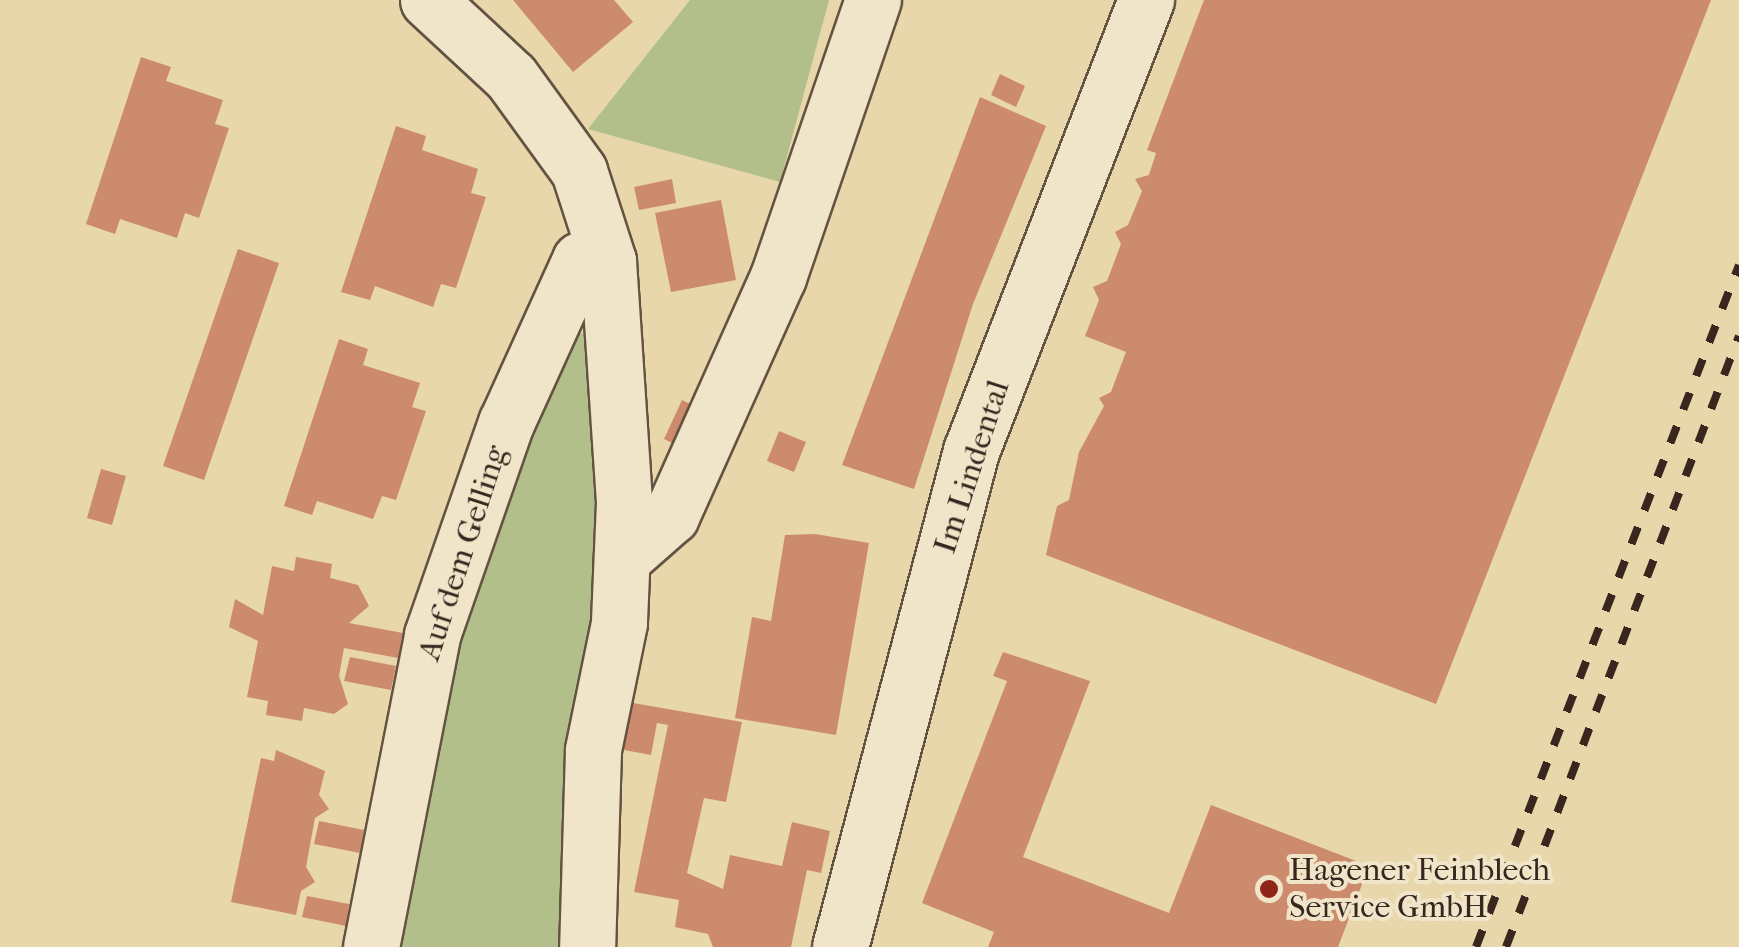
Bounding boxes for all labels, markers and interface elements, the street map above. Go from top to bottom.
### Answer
street label: Im Lindental [926,376,1018,558]
street label: Auf dem Gelling [410,441,516,665]
place label: Hagener Feinblech Service GmbH [1289,852,1550,927]
marker: Hagener Feinblech Service GmbH [1258,878,1280,900]

